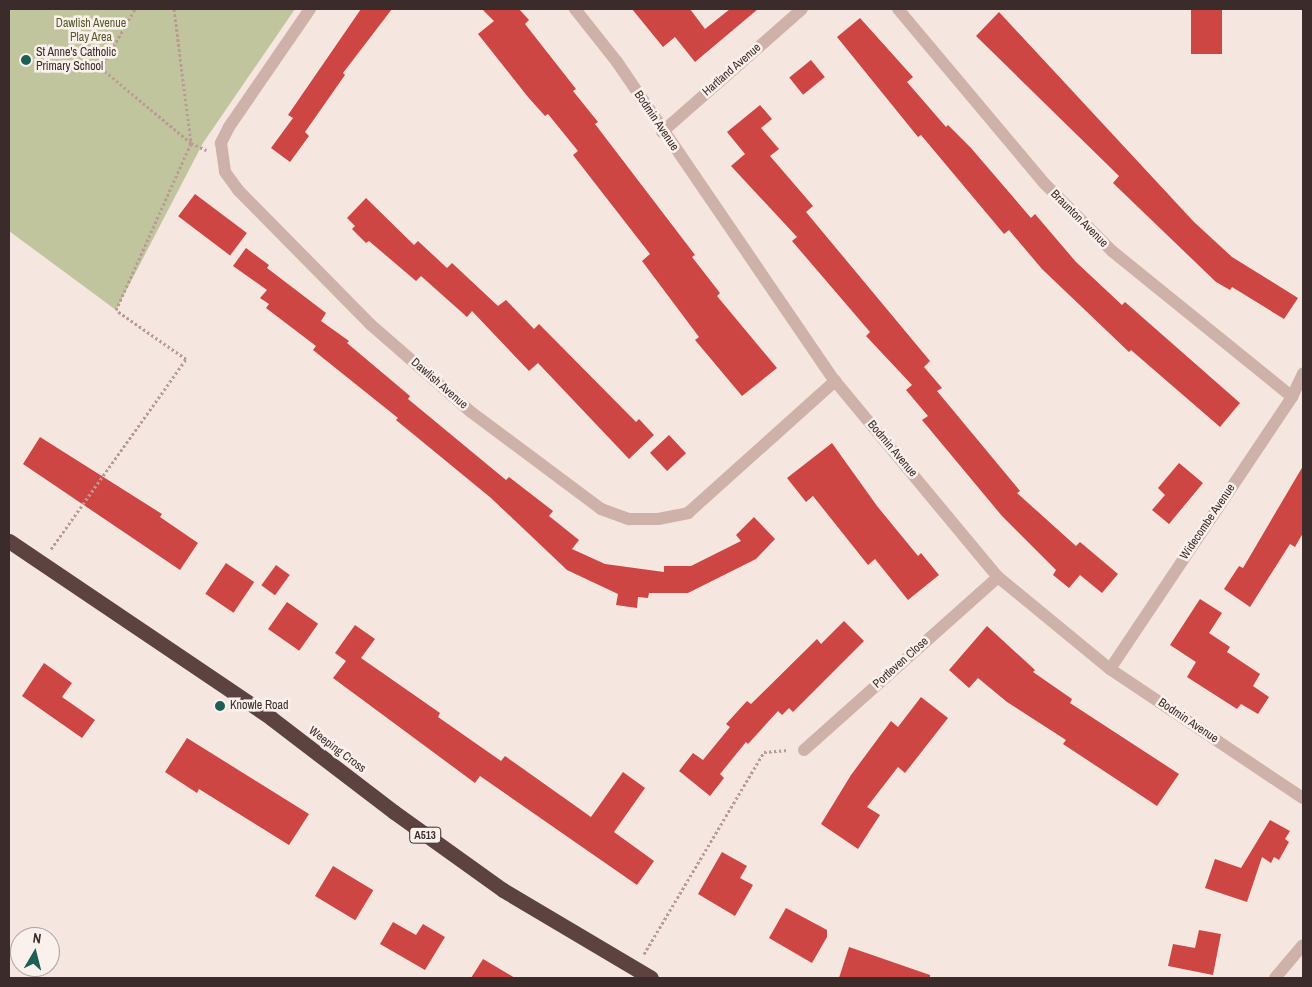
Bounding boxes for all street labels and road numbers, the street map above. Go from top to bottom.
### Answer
street label: Hartland Avenue [700,41,764,99]
street label: Bodmin Avenue [631,88,681,154]
street label: Braunton Avenue [1047,187,1111,251]
street label: Dawlish Avenue [408,355,470,413]
street label: Bodmin Avenue [864,418,920,480]
street label: Widecombe Avenue [1177,481,1239,563]
street label: Portleven Close [870,634,932,692]
street label: Bodmin Avenue [1155,696,1221,746]
street label: Weeping Cross [306,724,368,776]
road number: A513 [409,826,441,844]

